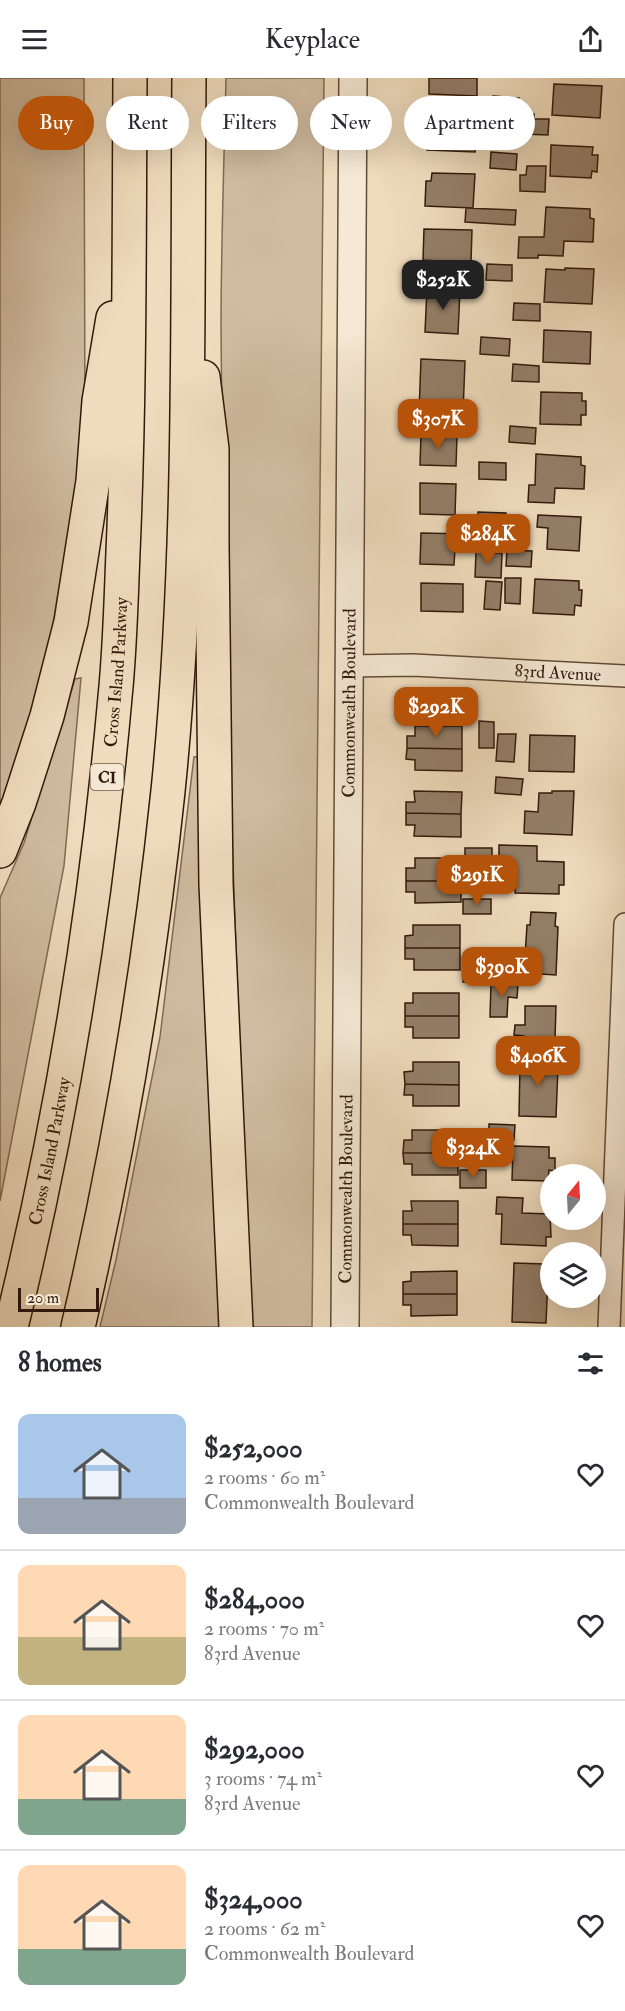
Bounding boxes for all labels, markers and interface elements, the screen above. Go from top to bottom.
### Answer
icon: menu [18,23,51,56]
text: Keyplace [265,23,360,56]
icon: share [574,23,607,56]
chip: Buy [18,96,94,150]
chip: Rent [106,96,189,150]
chip: Filters [201,96,298,150]
chip: New [310,96,392,150]
chip: Apartment [404,96,535,150]
pin: $252K [401,260,485,311]
text: $252K [416,267,470,292]
pin: $307K [396,399,480,450]
text: $307K [412,406,464,431]
pin: $284K [446,514,530,565]
text: $284K [460,521,516,546]
street label: Cross Island Parkway [99,596,133,748]
street label: Commonwealth Boulevard [337,608,362,798]
street label: 83rd Avenue [514,659,602,687]
pin: $292K [394,687,478,738]
text: $292K [408,694,464,719]
road number: CI [90,764,124,790]
pin: $291K [435,855,519,906]
text: $291K [451,862,503,887]
pin: $390K [460,947,544,998]
text: $390K [475,954,529,979]
pin: $406K [496,1036,580,1087]
text: $406K [510,1043,566,1068]
street label: Cross Island Parkway [24,1074,76,1228]
street label: Commonwealth Boulevard [334,1094,358,1284]
pin: $324K [431,1128,515,1179]
text: $324K [446,1135,500,1160]
north arrow [540,1164,606,1230]
map controls [540,1164,606,1308]
button: layers [540,1242,606,1308]
scale bar [18,1285,99,1312]
text: 20 m [27,1288,59,1308]
text: 8 homes [18,1347,102,1379]
icon: filters [574,1347,607,1380]
text: $252,000 [204,1433,303,1465]
icon: home [66,1438,138,1510]
icon: heart [574,1458,607,1491]
text: 2 rooms · 60 m² [204,1465,325,1490]
text: Commonwealth Boulevard [204,1490,414,1515]
text: $284,000 [204,1584,305,1616]
icon: home [66,1589,138,1661]
icon: heart [574,1609,607,1642]
text: 2 rooms · 70 m² [204,1616,324,1641]
text: 83rd Avenue [204,1641,300,1666]
text: $292,000 [204,1734,305,1766]
icon: home [66,1739,138,1811]
icon: heart [574,1759,607,1792]
text: 3 rooms · 74 m² [204,1766,322,1791]
text: 83rd Avenue [204,1791,300,1816]
text: $324,000 [204,1884,303,1916]
icon: home [66,1889,138,1961]
icon: heart [574,1909,607,1942]
text: 2 rooms · 62 m² [204,1916,325,1941]
text: Commonwealth Boulevard [204,1941,414,1966]

